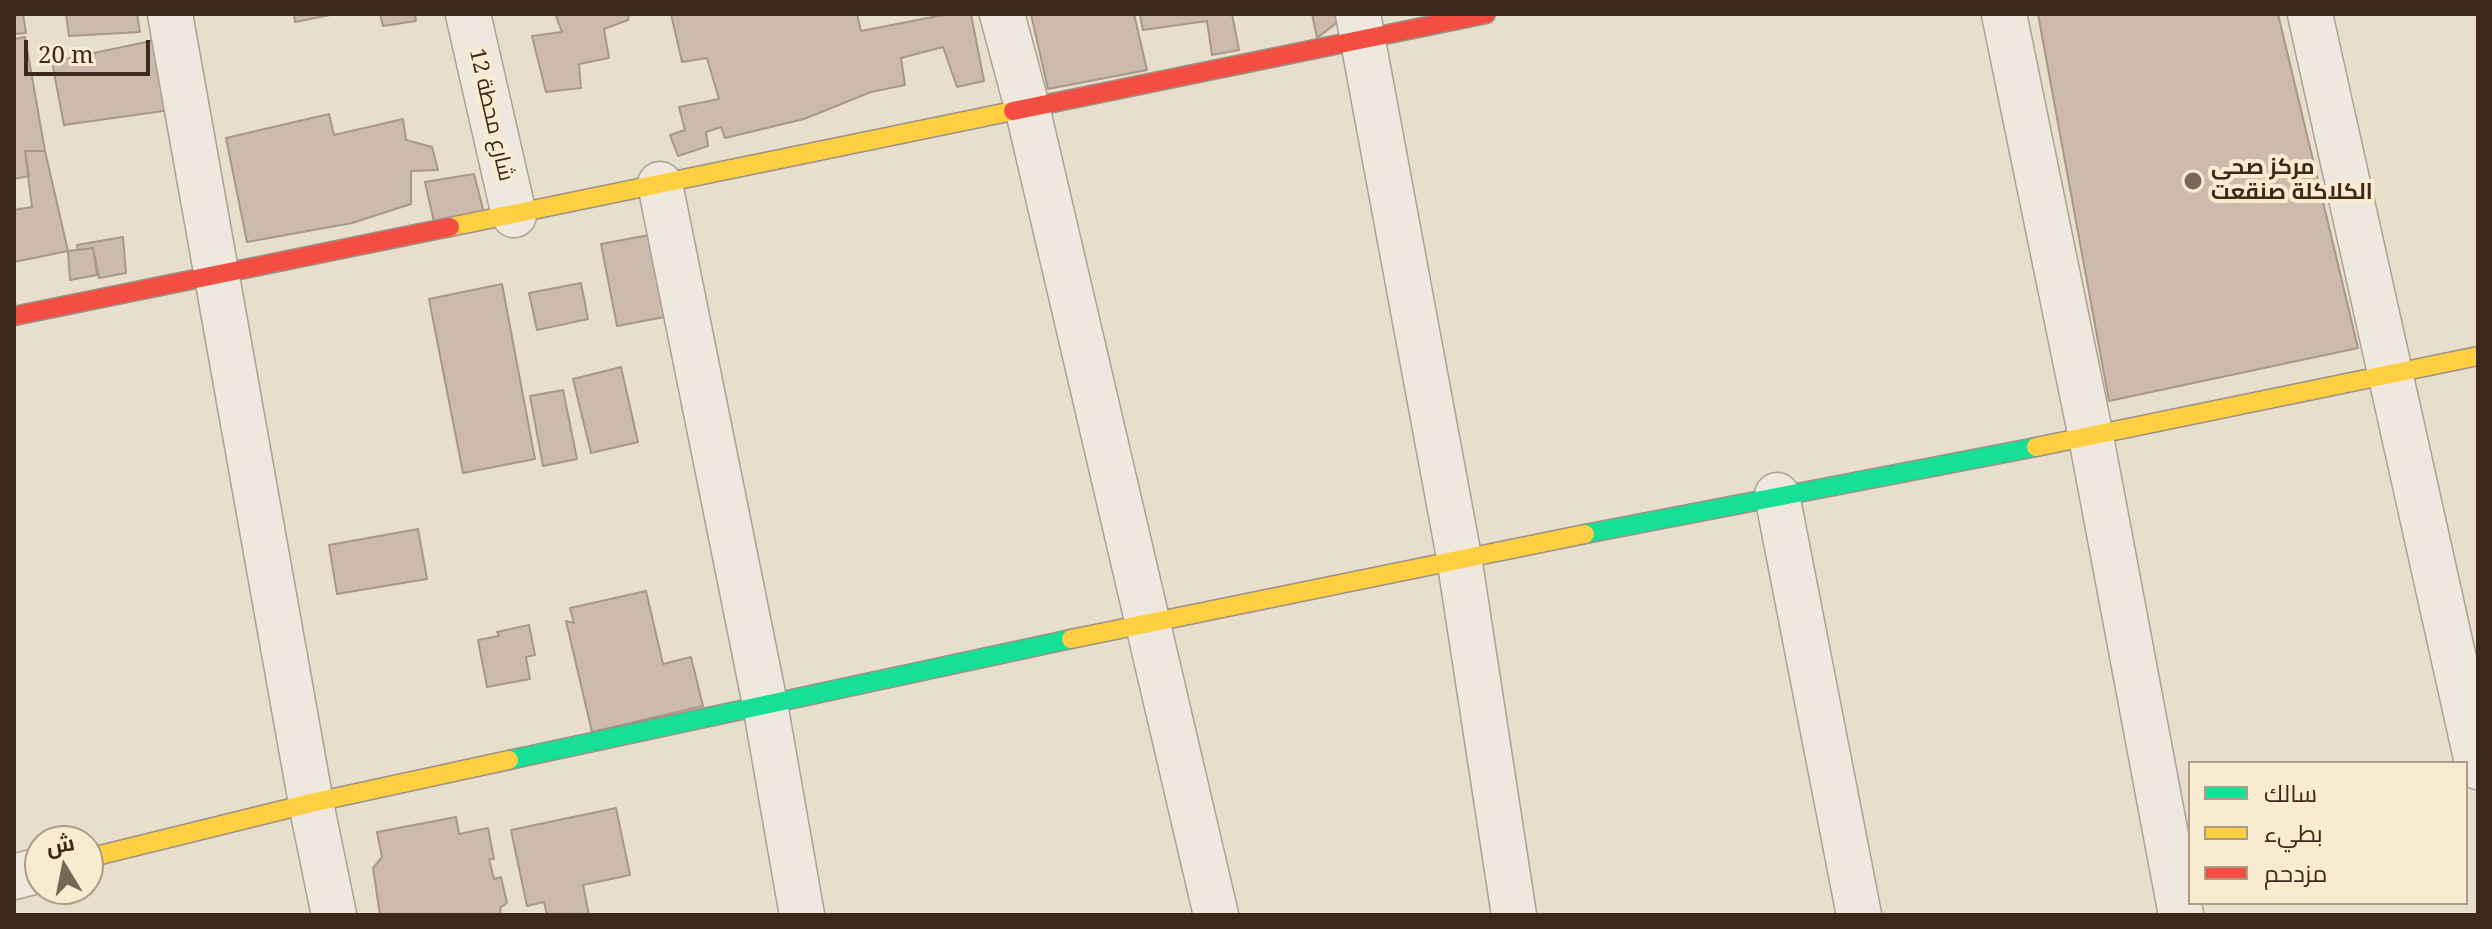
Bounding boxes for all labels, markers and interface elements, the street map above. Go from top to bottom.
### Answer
scale bar [28,24,154,74]
text: 20 m [38,37,94,70]
street label: شارع محطة 12 [463,46,519,184]
place label: مركز صحي الكلاكلة صنقعت [2211,155,2373,206]
marker: مركز صحي الكلاكلة صنقعت [2182,170,2204,192]
legend [2188,761,2468,905]
text: سالك [2264,776,2317,809]
text: بطيء [2264,816,2323,849]
north arrow [24,825,104,905]
text: ش [44,826,77,861]
text: مزدحم [2264,856,2327,889]

